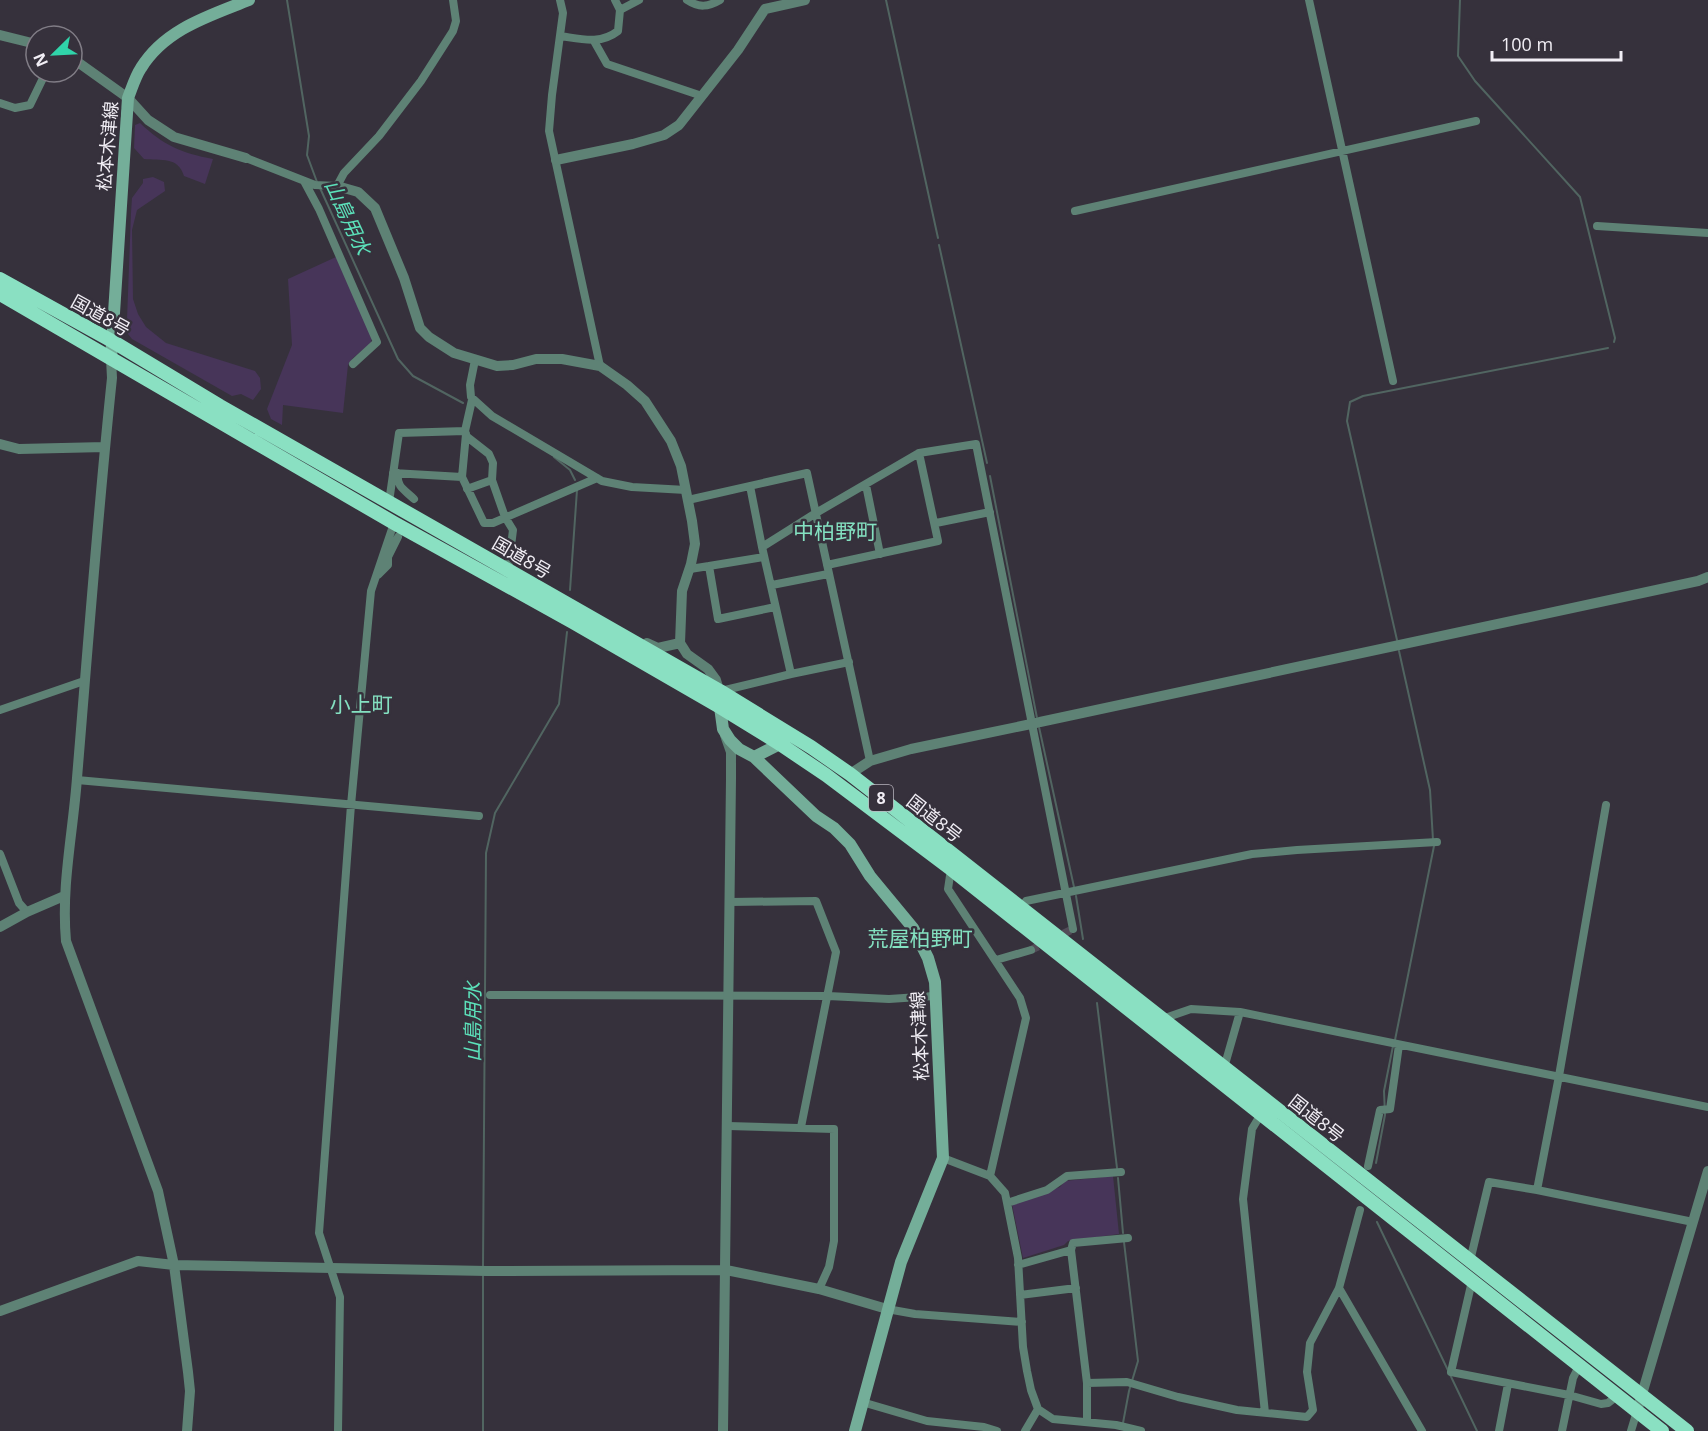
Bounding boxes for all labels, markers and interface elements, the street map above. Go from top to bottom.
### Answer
north arrow [24,24,84,84]
scale bar [1492,24,1621,62]
text: 100 m [1501,32,1553,56]
text: N [28,50,53,71]
street label: 松本木津線 [91,100,123,192]
water label: 山島用水 [319,175,378,261]
street label: 国道8号 [67,289,135,341]
district label: 中柏野町 [793,517,877,545]
street label: 国道8号 [488,531,556,583]
district label: 小上町 [330,690,393,718]
road number: 8 [869,785,893,811]
street label: 国道8号 [902,789,968,847]
district label: 荒屋柏野町 [868,924,973,952]
water label: 山島用水 [459,980,486,1062]
street label: 松本木津線 [905,990,933,1082]
street label: 国道8号 [1284,1089,1350,1147]

